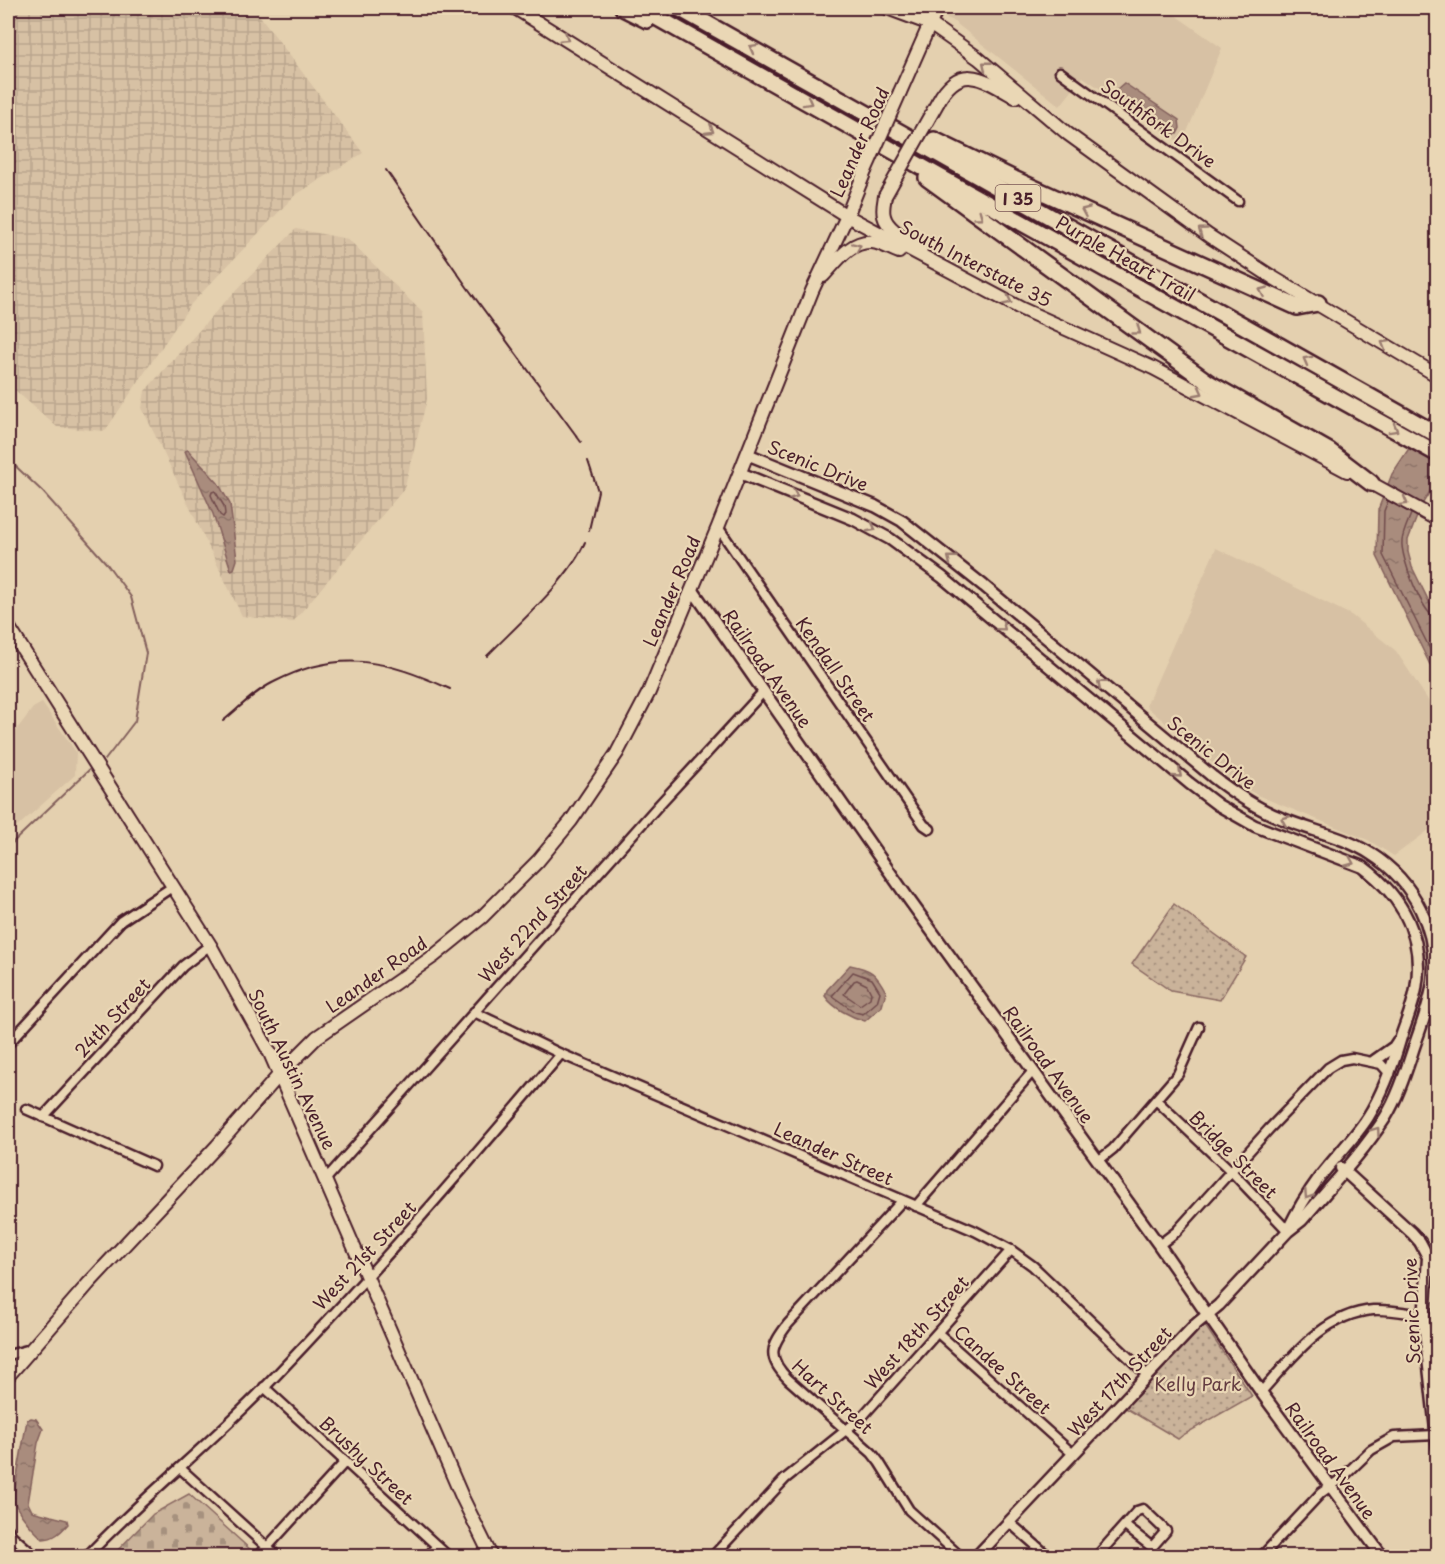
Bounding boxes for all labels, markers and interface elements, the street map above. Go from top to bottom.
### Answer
one-way arrow [558,31,569,42]
one-way arrow [749,44,759,55]
one-way arrow [982,61,993,72]
street label: Southfork Drive [1096,72,1222,174]
street label: Leander Road [823,82,895,202]
one-way arrow [802,95,812,106]
one-way arrow [703,123,714,134]
road number: I 35 [996,185,1040,211]
one-way arrow [1080,206,1091,218]
street label: Purple Heart Trail [1051,208,1201,308]
one-way arrow [972,209,983,220]
street label: South Interstate 35 [895,213,1057,313]
one-way arrow [1197,227,1208,238]
one-way arrow [851,242,862,254]
one-way arrow [1258,287,1269,299]
one-way arrow [1001,294,1012,306]
one-way arrow [1130,323,1141,334]
one-way arrow [1381,340,1391,352]
one-way arrow [1303,356,1313,367]
one-way arrow [1192,385,1203,397]
one-way arrow [1388,422,1398,433]
street label: Scenic Drive [764,433,872,497]
one-way arrow [787,488,798,500]
one-way arrow [1398,495,1408,506]
one-way arrow [865,521,876,533]
street label: Leander Road [635,531,707,651]
one-way arrow [947,556,958,567]
street label: Railroad Avenue [717,603,819,733]
street label: Kendall Street [790,611,882,727]
one-way arrow [995,620,1006,631]
one-way arrow [1097,680,1108,691]
street label: Scenic Drive [1162,709,1262,795]
one-way arrow [1171,767,1182,778]
one-way arrow [1280,815,1291,827]
one-way arrow [1344,855,1355,867]
street label: West 22nd Street [471,858,593,988]
street label: Leander Road [320,929,432,1019]
street label: 24th Street [68,971,156,1063]
street label: South Austin Avenue [242,984,344,1154]
street label: Railroad Avenue [997,1000,1101,1129]
street label: Bridge Street [1184,1104,1284,1204]
street label: Leander Street [770,1115,898,1191]
one-way arrow [1369,1126,1380,1137]
one-way arrow [1304,1189,1316,1199]
street label: West 21st Street [306,1194,422,1316]
street label: Scenic Drive [1396,1257,1426,1365]
street label: West 18th Street [857,1269,975,1395]
street label: Candee Street [948,1318,1058,1420]
street label: West 17th Street [1061,1320,1177,1442]
street label: Hart Street [786,1352,880,1440]
park label: Kelly Park [1154,1370,1242,1397]
street label: Railroad Avenue [1279,1396,1383,1525]
street label: Brushy Street [314,1409,420,1511]

